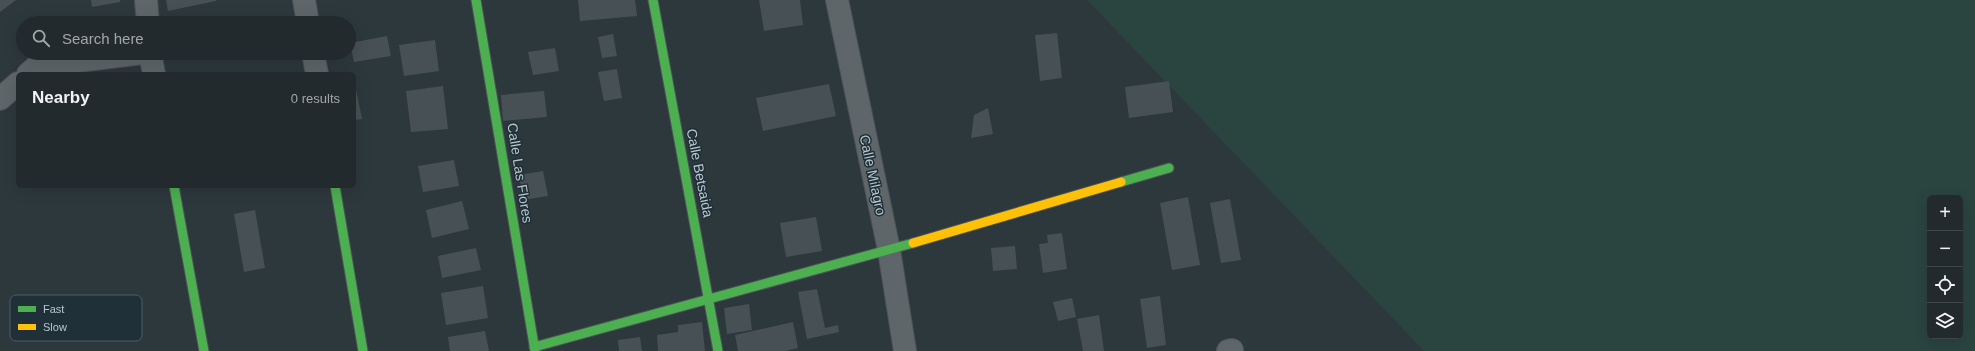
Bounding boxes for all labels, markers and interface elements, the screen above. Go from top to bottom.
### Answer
search box [16,16,356,60]
icon: search [30,27,52,49]
text: Search here [62,30,144,47]
text: Nearby [32,88,90,107]
text: 0 results [291,91,340,106]
street label: Calle Las Flores [504,122,536,224]
street label: Calle Betsaida [684,127,717,219]
street label: Calle Milagro [857,133,889,217]
map controls [1927,195,1963,339]
button: + [1927,195,1963,231]
button: − [1927,231,1963,267]
button: locate [1927,267,1963,303]
legend [10,295,142,341]
text: Fast [43,303,64,315]
button: layers [1927,303,1963,339]
text: Slow [43,321,67,333]

